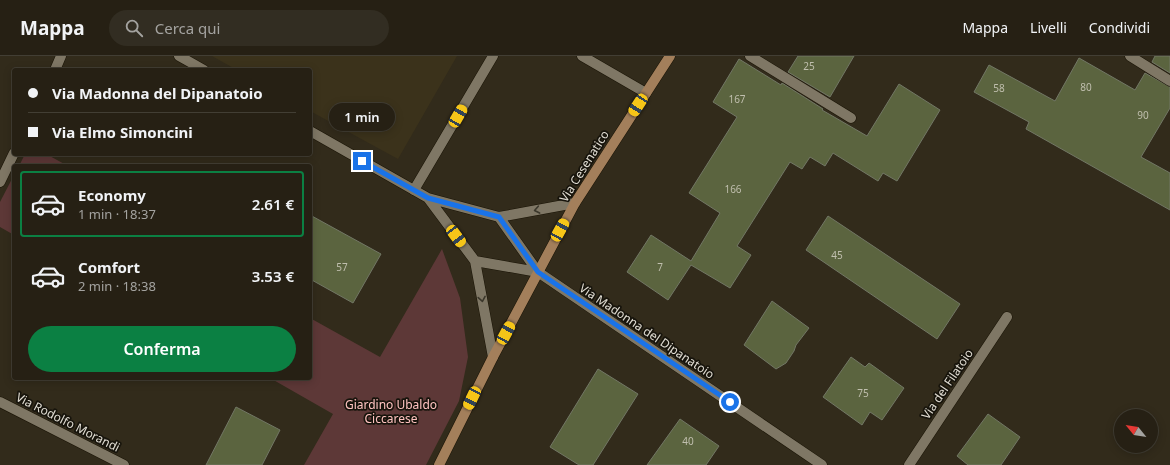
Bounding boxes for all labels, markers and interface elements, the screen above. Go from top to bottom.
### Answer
search box [109,10,389,46]
text: Mappa [20,15,85,41]
icon: search [123,17,145,39]
text: Cerca qui [155,18,220,38]
text: Mappa [962,18,1008,37]
text: Livelli [1030,18,1067,37]
text: Condividi [1089,18,1150,37]
house number: 25 [803,59,815,73]
house number: 80 [1080,80,1092,94]
house number: 58 [993,81,1005,95]
text: Via Madonna del Dipanatoio [52,83,263,103]
car [626,92,650,118]
house number: 167 [728,92,746,106]
callout: 1 min [329,103,395,131]
car [447,103,469,129]
text: 1 min [344,108,380,126]
house number: 90 [1137,108,1149,122]
text: Via Elmo Simoncini [52,122,193,142]
street label: Via Cesenatico [555,127,613,205]
route end [353,152,371,170]
house number: 166 [724,182,742,196]
text: Economy [78,185,146,205]
icon: car [30,186,66,222]
text: 2.61 € [252,194,294,214]
text: 1 min · 18:37 [78,205,156,223]
one-way arrow [534,205,540,213]
car [549,217,571,243]
car [444,223,468,249]
house number: 45 [831,248,843,262]
text: Comfort [78,257,140,277]
icon: car [30,258,66,294]
house number: 57 [336,260,348,274]
house number: 7 [657,260,663,274]
text: 3.53 € [252,266,294,286]
text: 2 min · 18:38 [78,277,156,295]
street label: Via Madonna del Dipanatoio [576,279,718,383]
one-way arrow [477,296,486,302]
car [495,320,517,346]
button: Conferma [28,326,296,372]
street label: Via del Filatoio [917,345,977,423]
car [461,385,483,411]
house number: 75 [857,386,869,400]
street label: Via Rodolfo Morandi [13,388,123,456]
route start [721,393,739,411]
park label: Giardino Ubaldo Ciccarese [345,396,437,427]
north arrow [1114,409,1158,453]
map controls [1114,409,1158,453]
house number: 40 [682,434,694,448]

